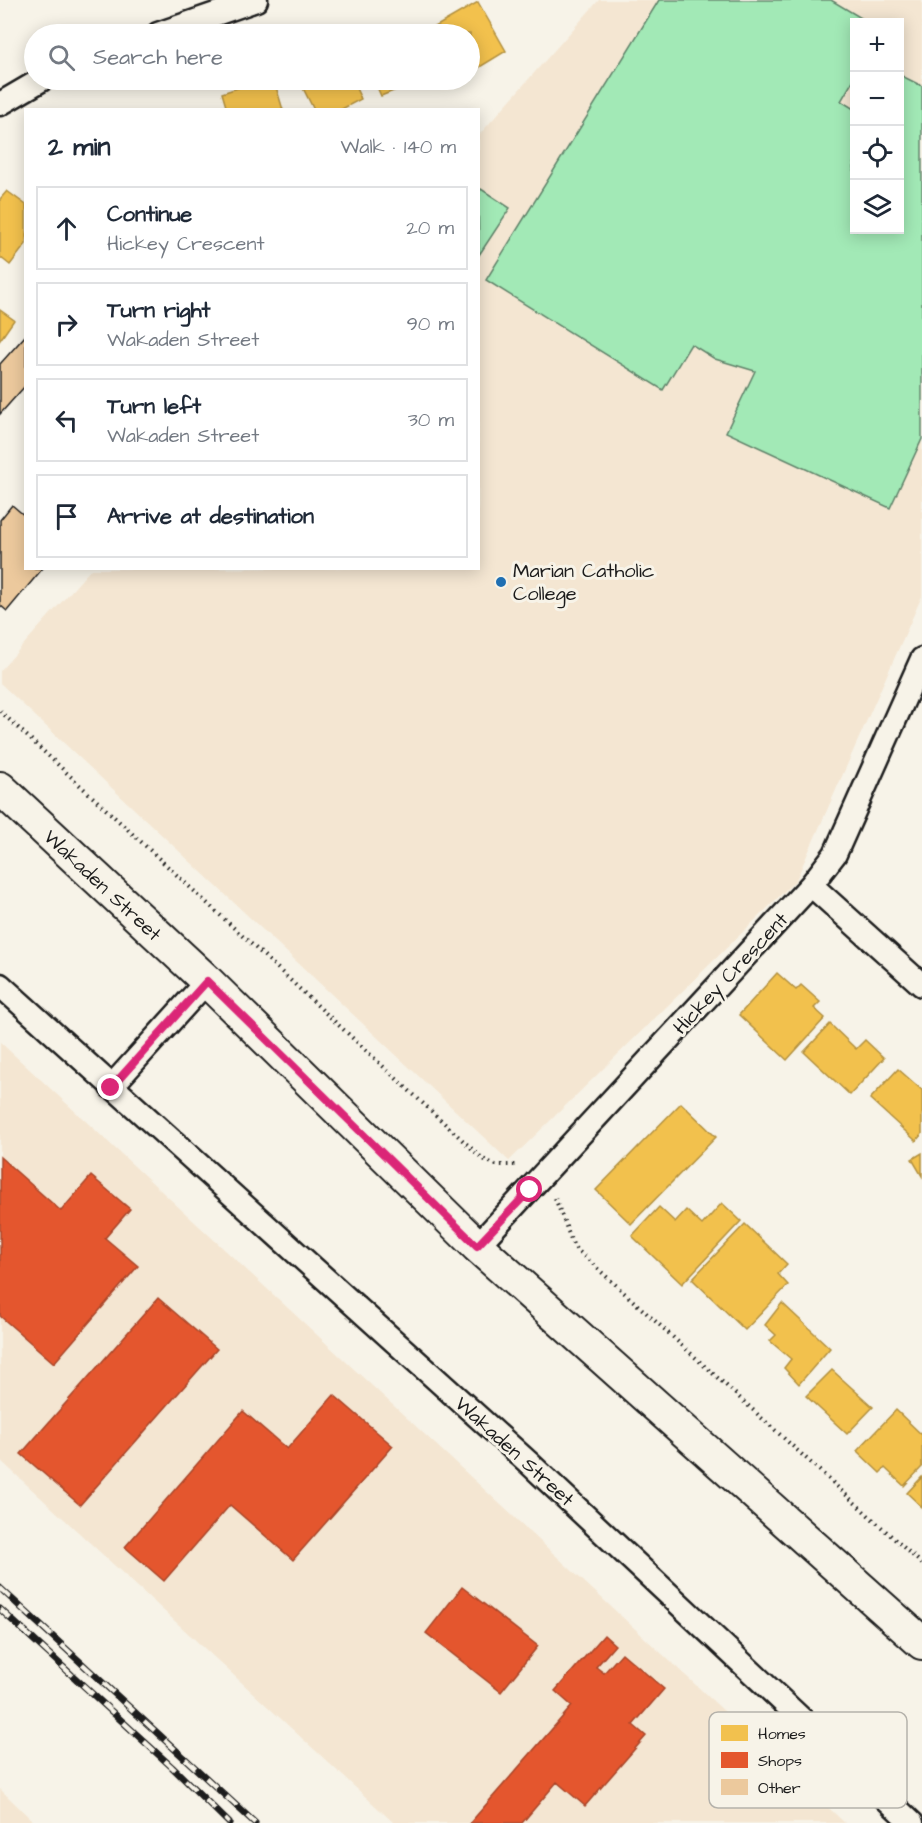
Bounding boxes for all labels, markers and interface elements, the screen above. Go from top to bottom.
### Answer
map controls [850,18,904,234]
button: + [850,18,904,72]
search box [24,24,480,90]
icon: search [45,41,78,74]
text: Search here [93,42,223,73]
button: − [850,72,904,126]
button: locate [850,126,904,180]
text: 2 min [48,129,110,165]
text: Walk · 140 m [340,133,456,161]
button: layers [850,180,904,234]
text: Continue [107,199,192,230]
icon: ahead [50,212,83,245]
text: 20 m [406,214,454,242]
text: Hickey Crescent [107,230,265,258]
text: Turn right [107,295,210,326]
icon: right [50,308,83,341]
text: 90 m [406,310,454,338]
text: Wakaden Street [107,326,259,354]
text: Turn left [107,391,201,422]
icon: left [50,404,83,437]
text: 30 m [408,406,454,434]
text: Wakaden Street [107,422,259,450]
icon: arrive [50,500,83,533]
text: Arrive at destination [107,501,314,532]
place label: Marian Catholic College [513,557,655,609]
marker: Marian Catholic College [494,575,508,589]
street label: Wakaden Street [37,824,168,948]
street label: Hickey Crescent [667,907,795,1042]
route end [97,1074,123,1100]
route start [516,1176,542,1202]
street label: Wakaden Street [448,1390,580,1513]
legend [709,1712,907,1808]
text: Homes [758,1723,806,1745]
text: Shops [758,1750,802,1772]
text: Other [758,1777,801,1799]

